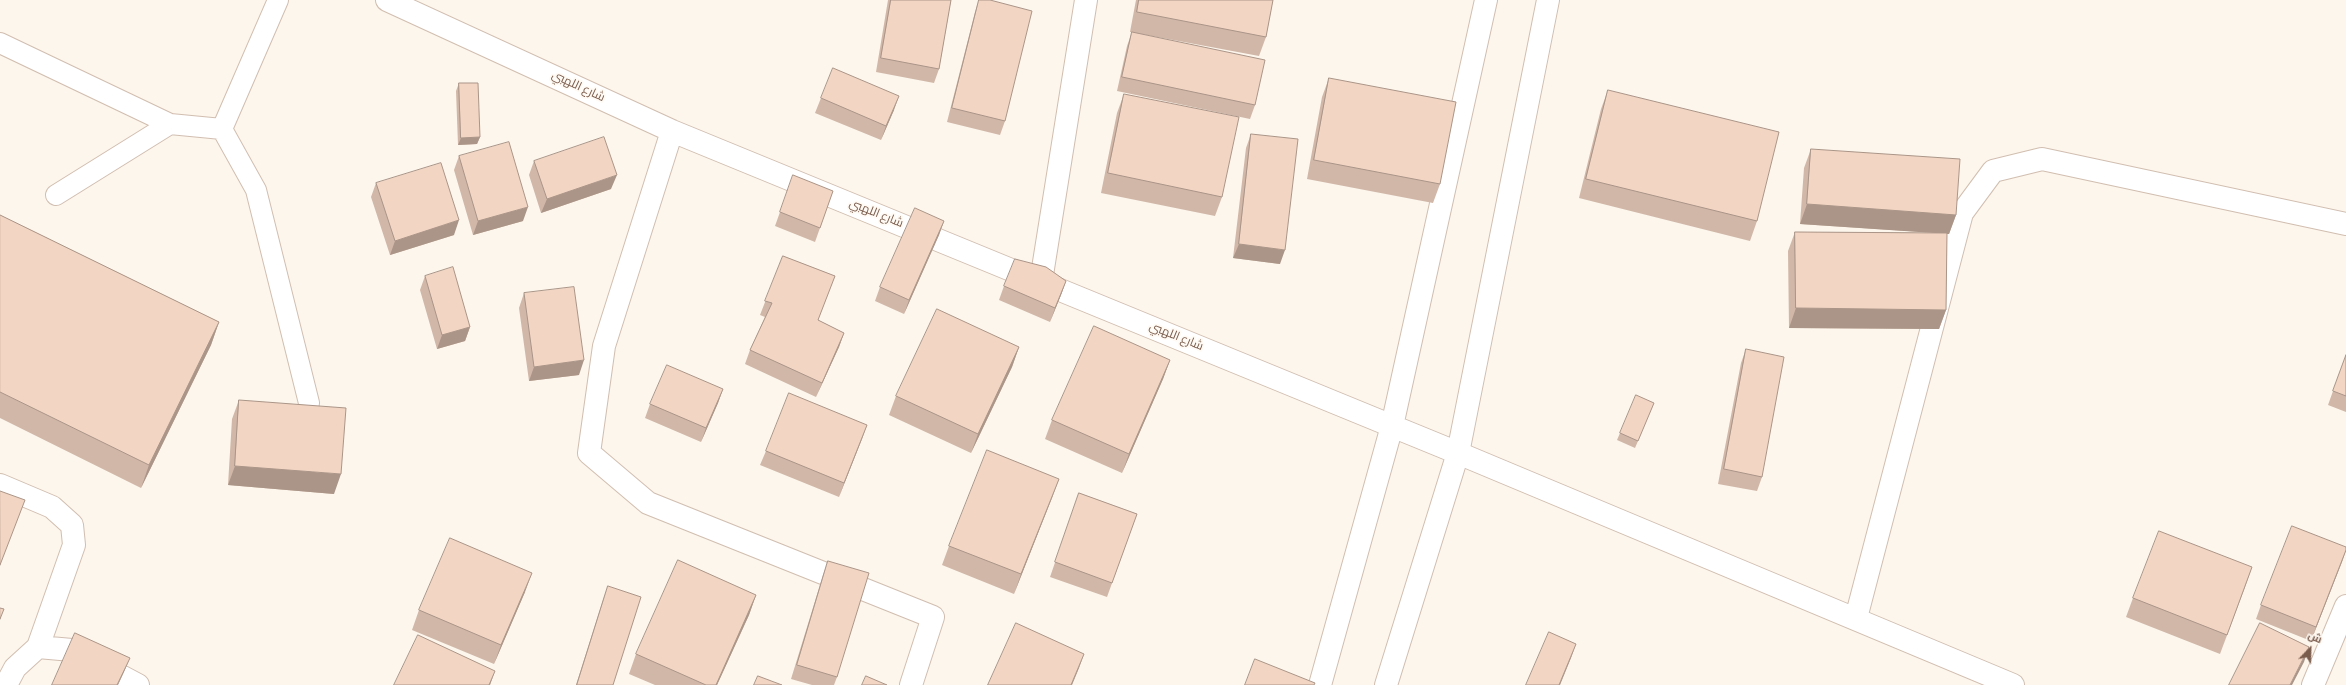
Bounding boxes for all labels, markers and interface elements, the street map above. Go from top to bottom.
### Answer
street label: شارع اللهبي [549,68,607,106]
street label: شارع اللهبي [847,197,905,231]
street label: شارع اللهبي [1147,320,1205,354]
text: ش [2305,628,2324,647]
north arrow [2290,629,2330,669]

